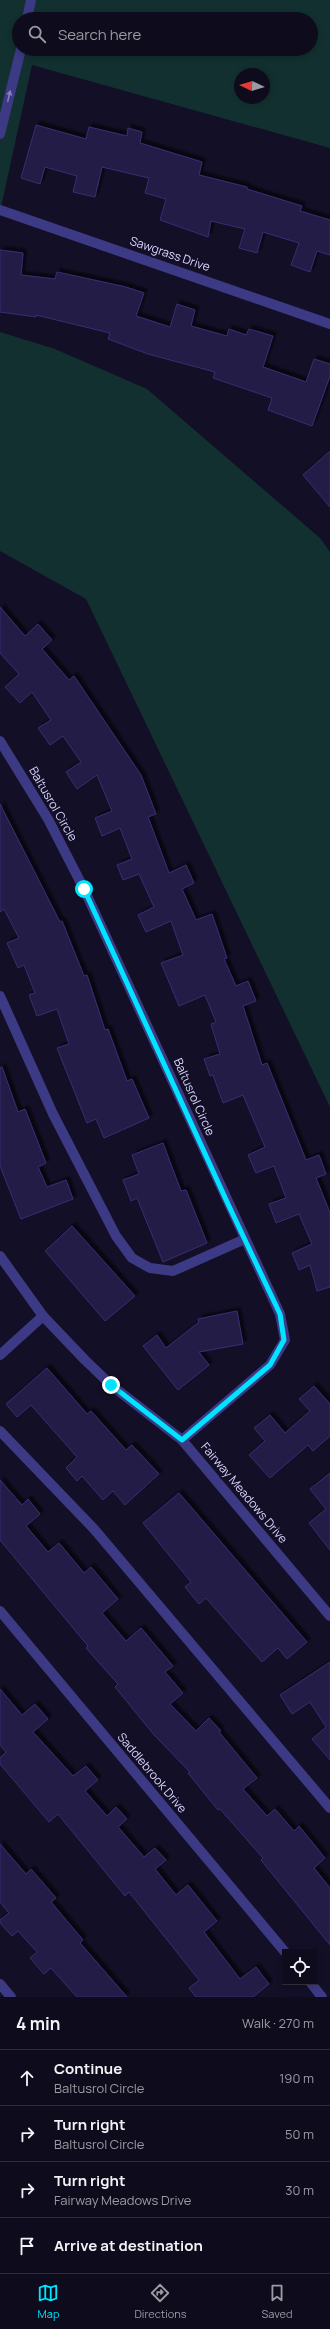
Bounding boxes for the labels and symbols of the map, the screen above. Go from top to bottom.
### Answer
north arrow [234,68,270,104]
one-way arrow [6,90,12,103]
street label: Sawgrass Drive [128,232,213,275]
street label: Baltusrol Circle [25,763,82,844]
route start [75,880,93,898]
street label: Baltusrol Circle [170,1055,219,1138]
route end [102,1376,120,1394]
street label: Fairway Meadows Drive [197,1439,292,1547]
street label: Saddlebrook Drive [114,1729,191,1816]

